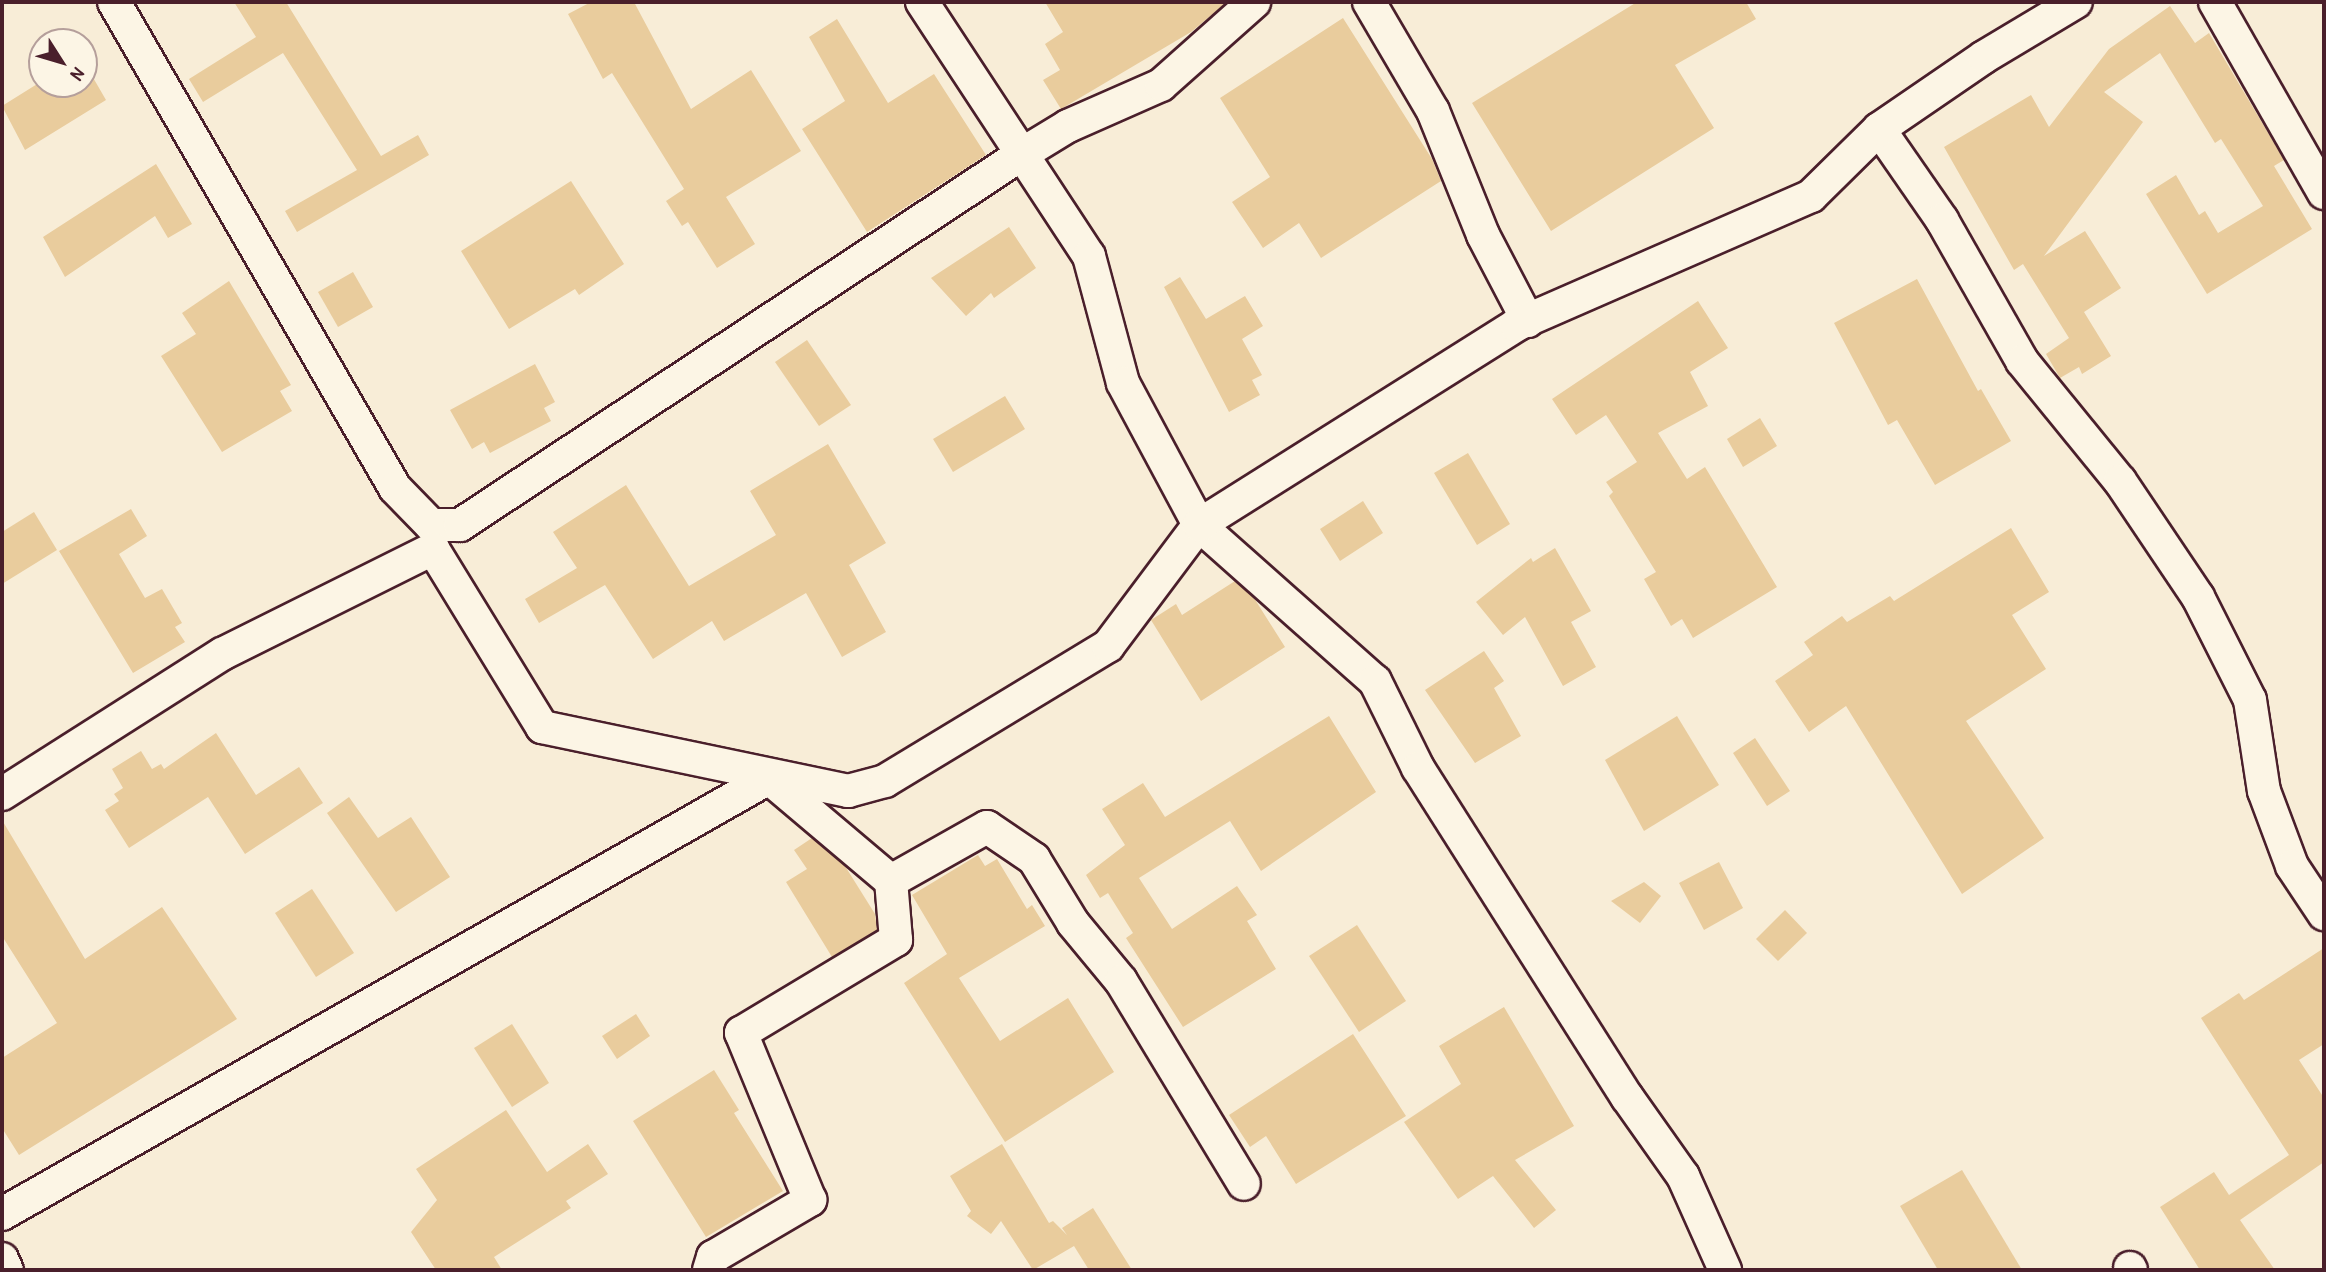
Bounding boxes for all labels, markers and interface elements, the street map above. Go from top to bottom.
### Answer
north arrow [28,28,98,98]
text: N [65,63,92,86]

